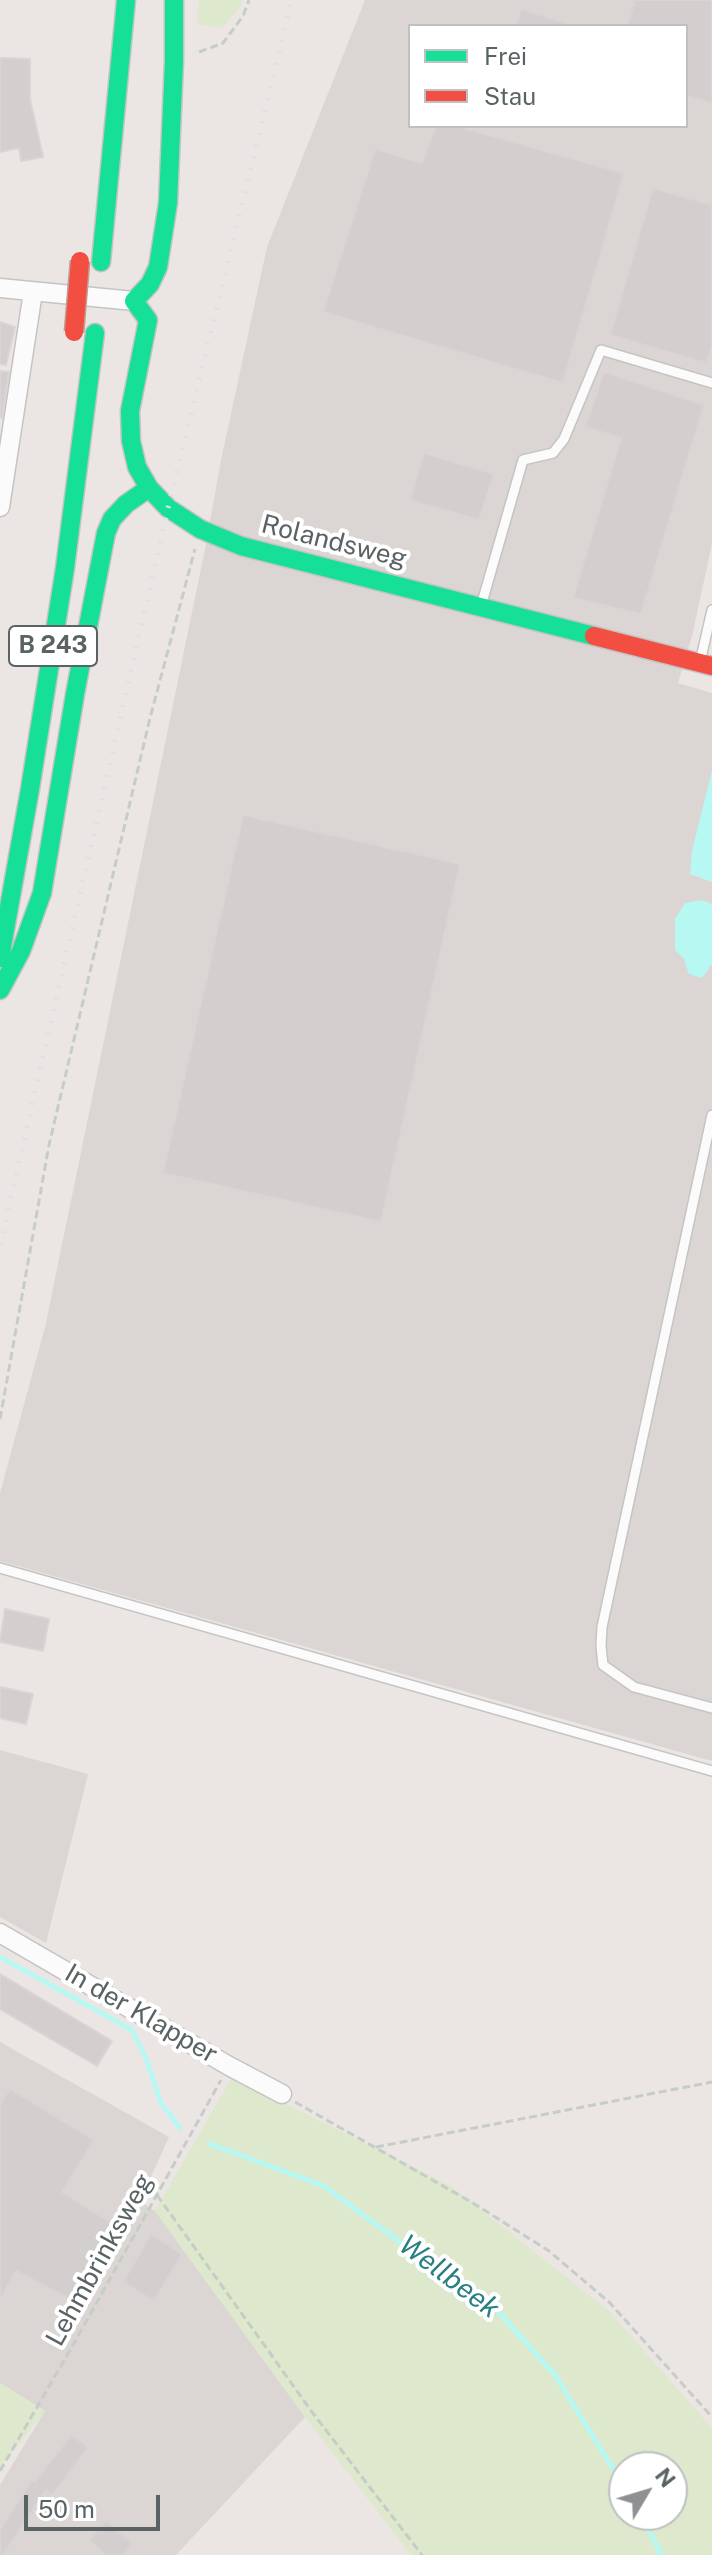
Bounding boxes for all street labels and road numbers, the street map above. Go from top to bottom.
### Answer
street label: Rolandsweg [258,509,410,575]
road number: B 243 [9,626,97,666]
street label: In der Klapper [59,1958,223,2070]
street label: Lehmbrinksweg [40,2168,160,2352]

